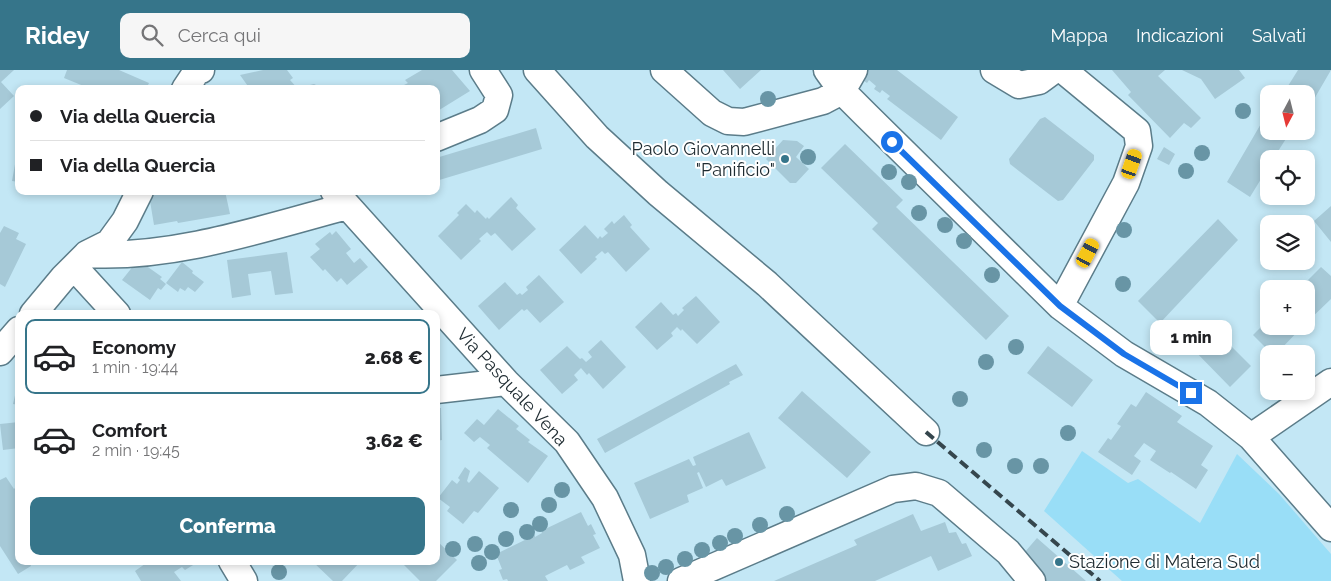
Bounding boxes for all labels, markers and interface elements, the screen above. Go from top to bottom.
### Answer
search box [120,13,470,58]
text: Ridey [25,21,90,50]
icon: search [138,21,166,49]
text: Cerca qui [178,24,261,46]
text: Mappa [1050,25,1108,46]
text: Indicazioni [1136,25,1224,46]
text: Salvati [1252,25,1306,46]
north arrow [1260,85,1315,140]
map controls [1260,85,1315,400]
text: Via della Quercia [60,105,215,127]
route start [881,131,903,153]
place label: Paolo Giovannelli "Panificio" [632,138,775,180]
car [1120,147,1143,181]
button: locate [1260,150,1315,205]
marker: Paolo Giovannelli "Panificio" [779,153,791,165]
text: Via della Quercia [60,154,215,176]
button: layers [1260,215,1315,270]
car [1074,236,1101,270]
button: + [1260,280,1315,335]
callout: 1 min [1150,320,1232,356]
street label: Via Pasquale Vena [452,324,572,450]
text: 1 min [1170,328,1212,347]
icon: car [32,334,77,379]
text: Economy [92,336,176,358]
button: − [1260,345,1315,400]
text: 2.68 € [365,346,423,368]
text: 1 min · 19:44 [92,358,178,377]
route end [1180,382,1202,404]
icon: car [32,417,77,462]
text: Comfort [92,419,167,441]
text: 3.62 € [365,429,423,451]
text: 2 min · 19:45 [92,441,180,460]
button: Conferma [30,497,425,555]
place label: Stazione di Matera Sud [1069,551,1260,572]
marker: Stazione di Matera Sud [1053,556,1065,568]

